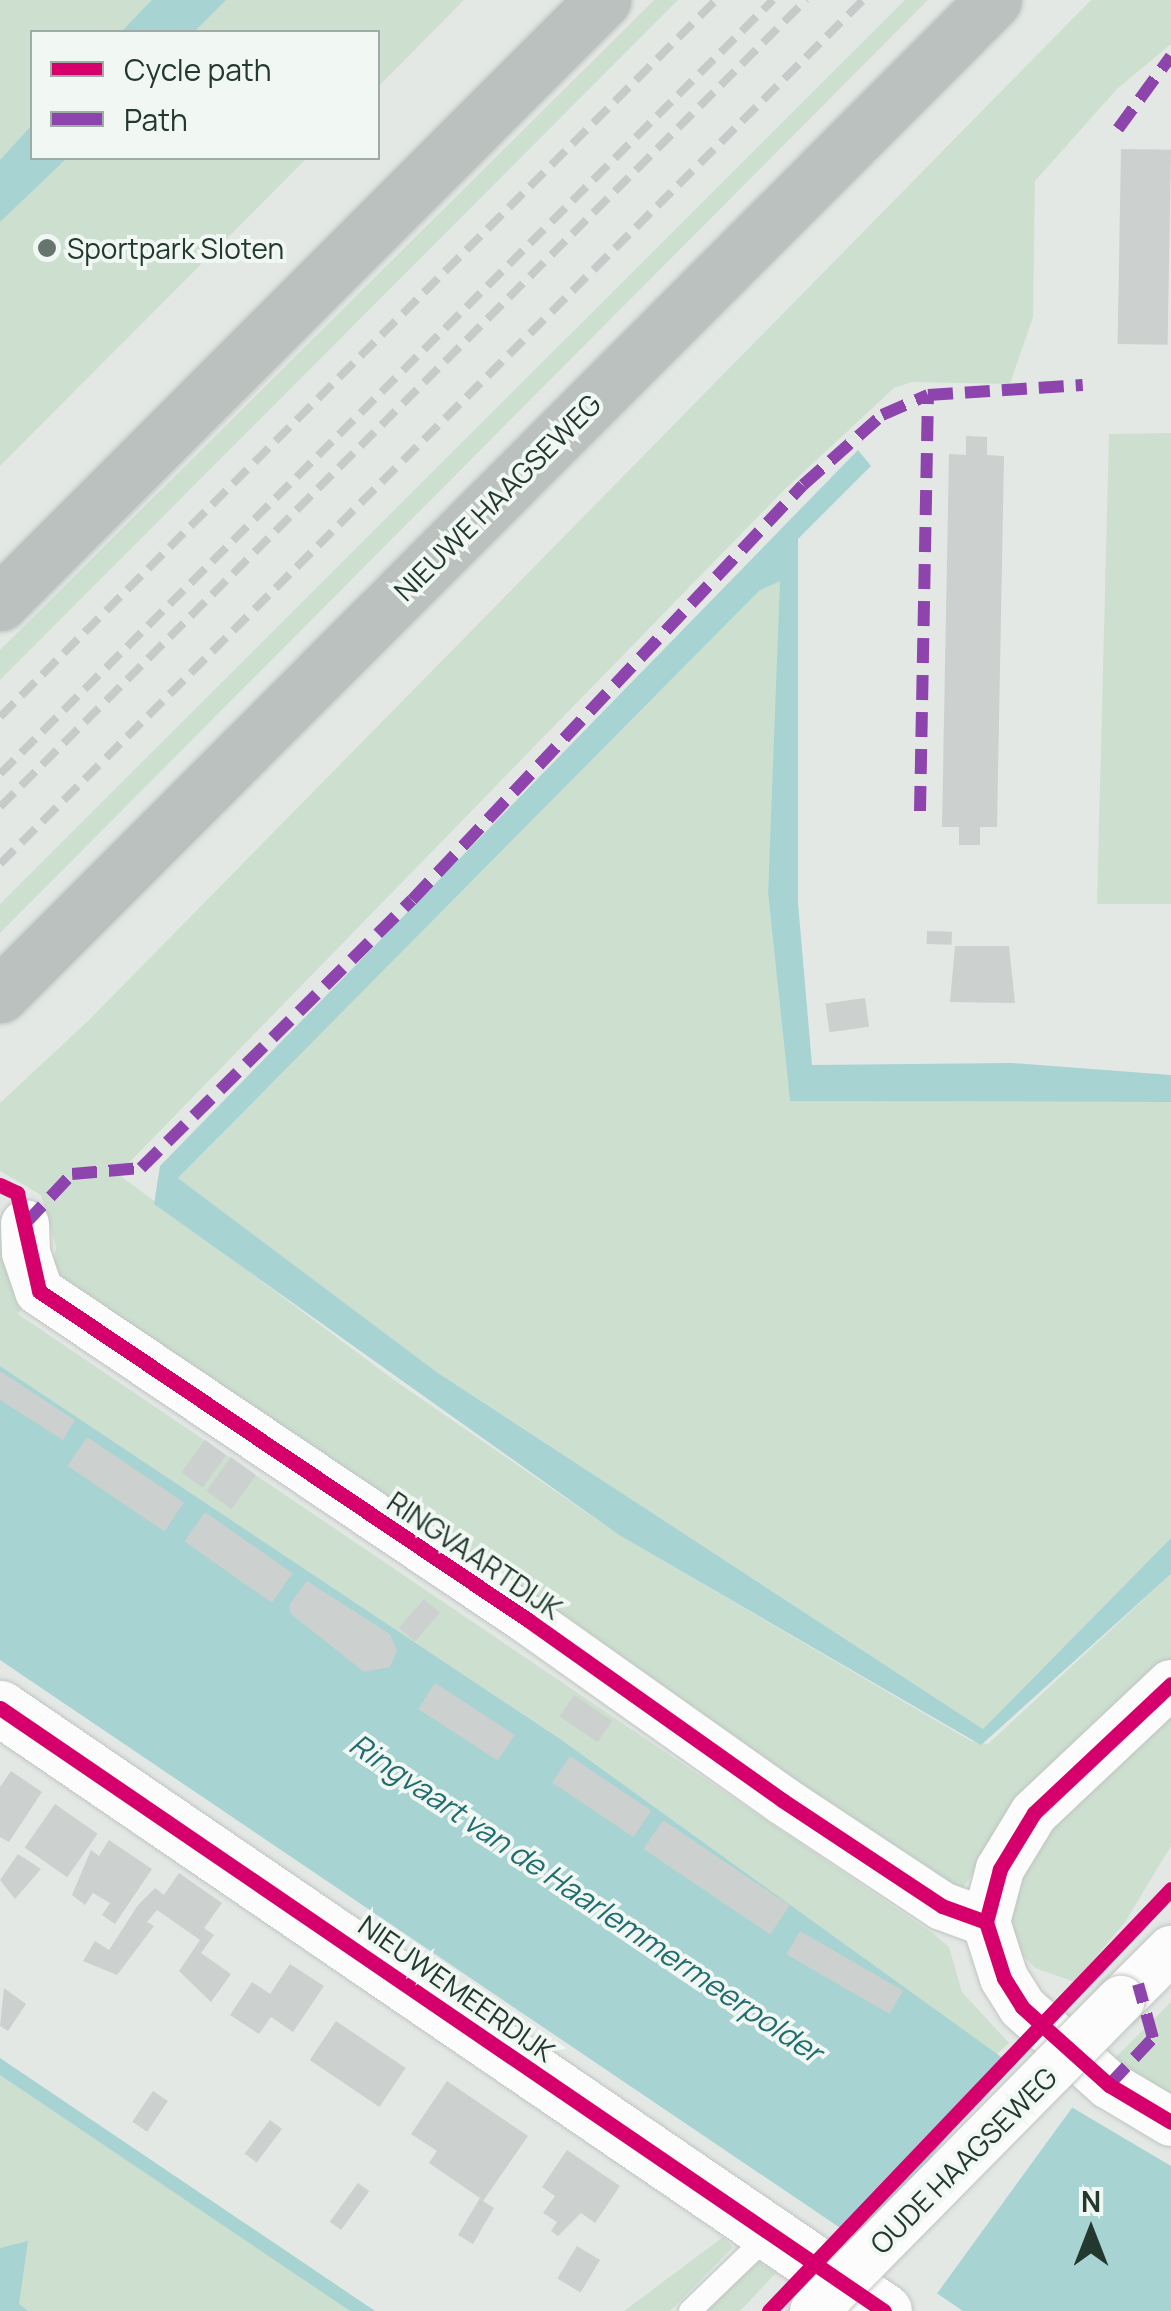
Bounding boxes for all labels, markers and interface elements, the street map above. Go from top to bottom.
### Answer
legend [30,30,380,160]
text: Cycle path [124,49,272,90]
text: Path [124,99,188,140]
place label: Sportpark Sloten [67,231,284,265]
marker: Sportpark Sloten [36,237,58,259]
street label: NIEUWE HAAGSEWEG [387,387,607,607]
street label: RINGVAARTDIJK [381,1484,569,1626]
water label: Ringvaart van de Haarlemmermeerpolder [343,1726,829,2070]
street label: NIEUWEMEERDIJK [353,1908,561,2068]
street label: OUDE HAAGSEWEG [863,2060,1063,2260]
north arrow [1041,2181,1141,2281]
text: N [1081,2182,1101,2220]

